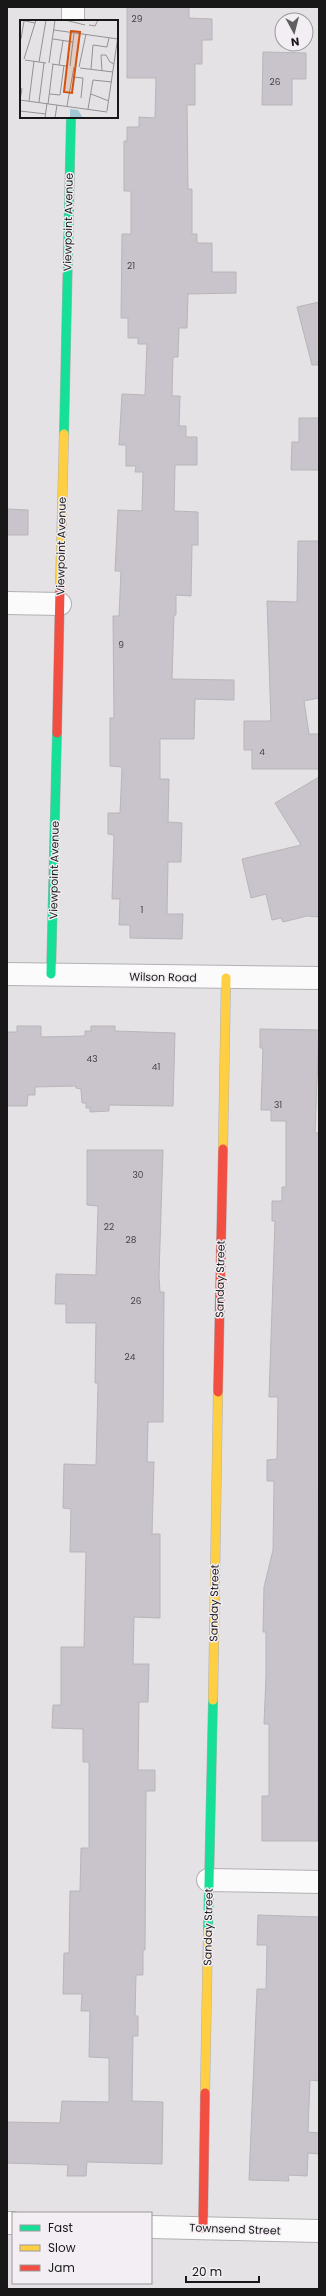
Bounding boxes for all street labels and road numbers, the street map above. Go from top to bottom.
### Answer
street label: Viewpoint Avenue [59,172,77,271]
street label: Viewpoint Avenue [52,496,70,595]
street label: Viewpoint Avenue [45,820,63,919]
street label: Wilson Road [129,968,197,986]
street label: Sanday Street [211,1240,229,1318]
street label: Sanday Street [205,1564,223,1642]
street label: Sanday Street [199,1888,217,1966]
street label: Townsend Street [189,2219,281,2239]

